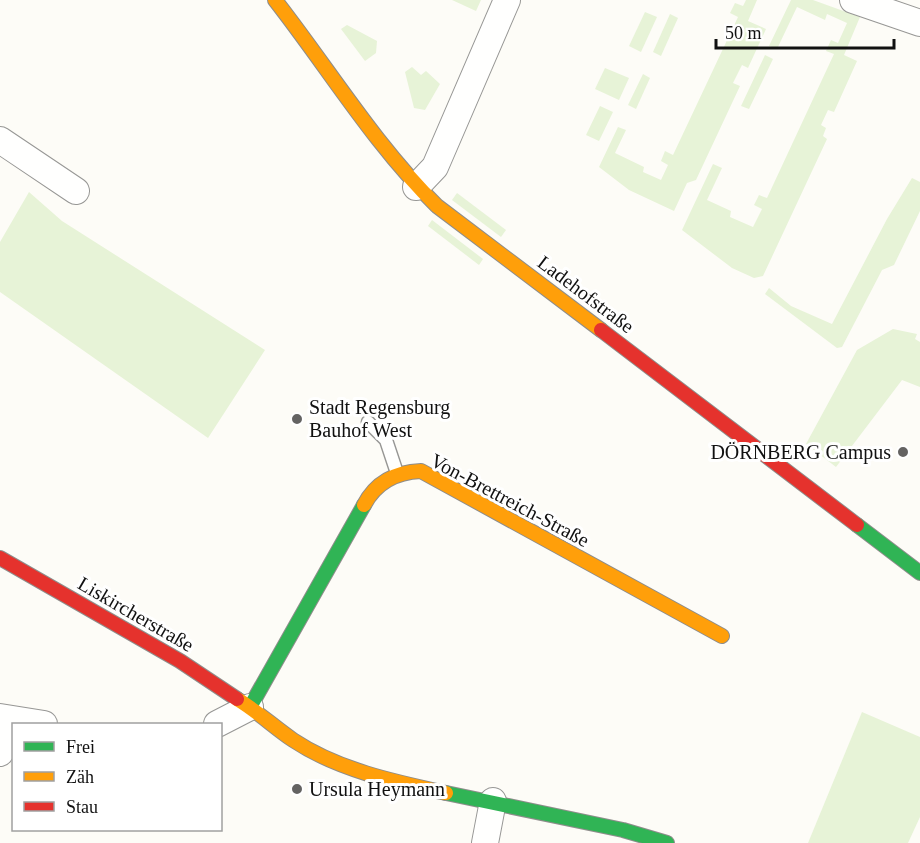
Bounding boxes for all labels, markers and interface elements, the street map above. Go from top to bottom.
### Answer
scale bar [716,12,894,50]
text: 50 m [725,23,762,43]
street label: Ladehofstraße [534,251,638,337]
place label: Stadt Regensburg Bauhof West [309,396,450,441]
marker: Stadt Regensburg Bauhof West [290,412,304,426]
place label: DÖRNBERG Campus [710,441,891,464]
marker: DÖRNBERG Campus [896,445,910,459]
street label: Von-Brettreich-Straße [427,449,593,551]
street label: Liskircherstraße [74,572,198,656]
legend [12,723,222,831]
text: Frei [66,737,95,757]
text: Zäh [66,767,94,787]
place label: Ursula Heymann [309,778,445,801]
marker: Ursula Heymann [290,782,304,796]
text: Stau [66,797,98,817]

